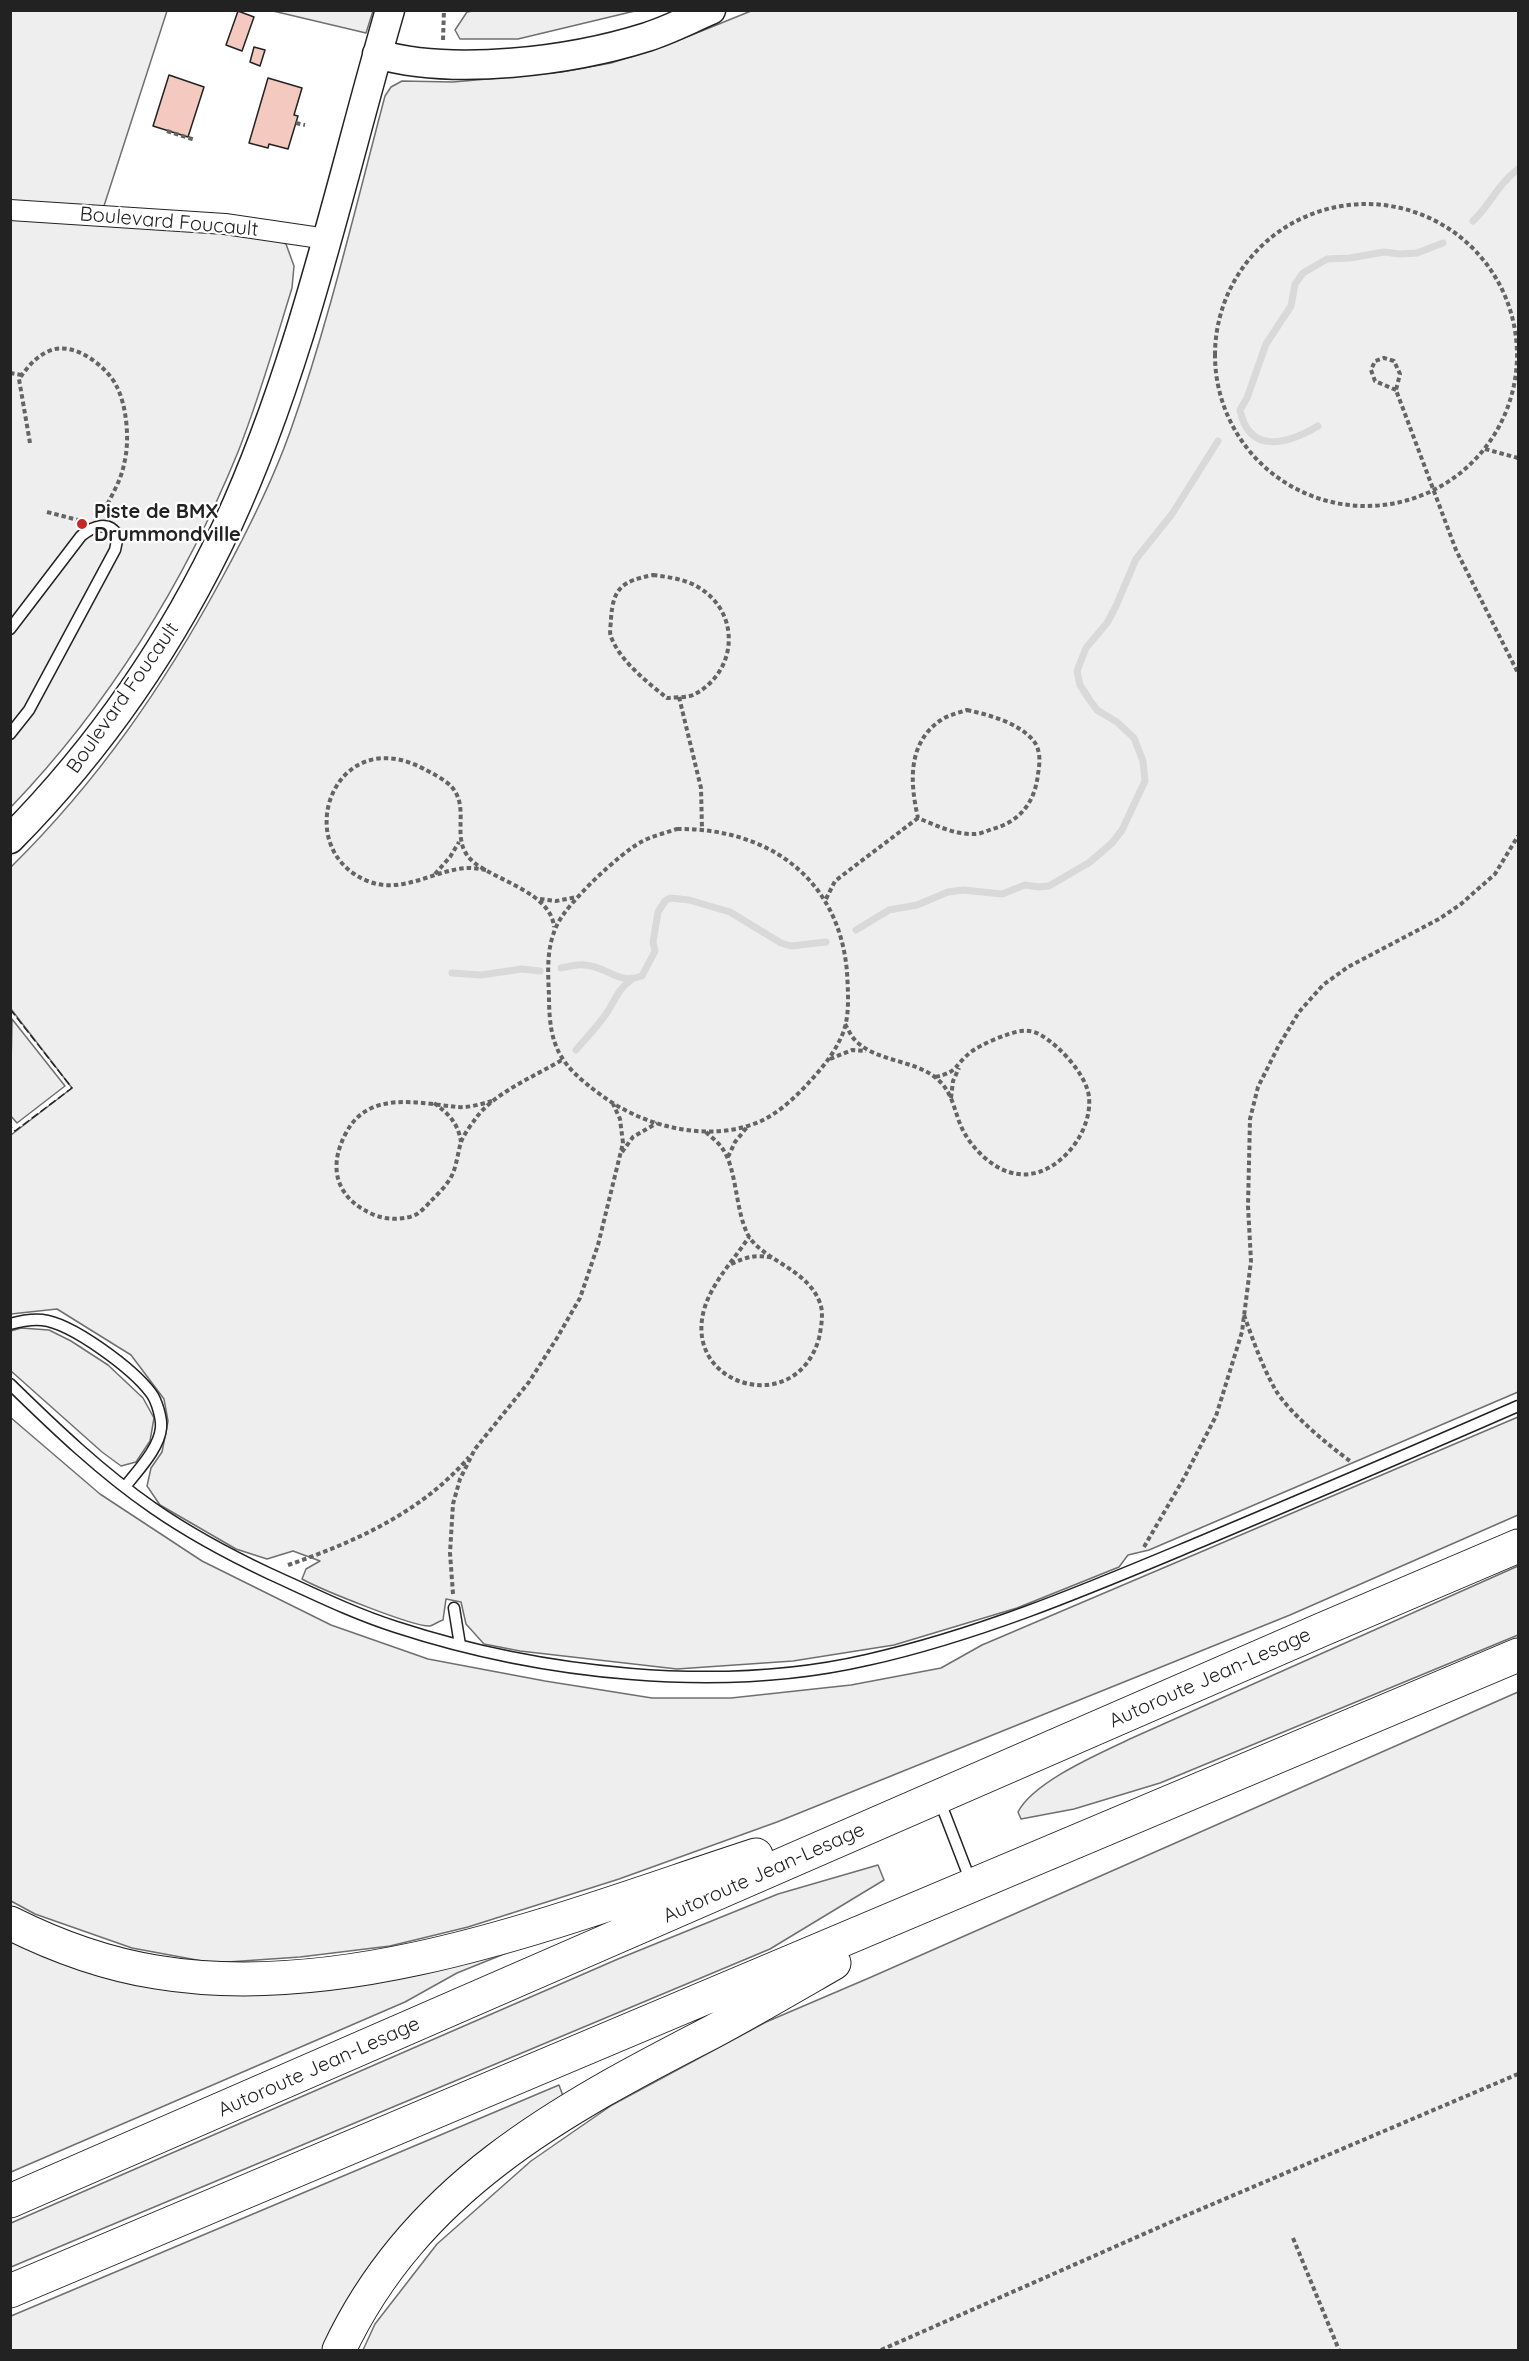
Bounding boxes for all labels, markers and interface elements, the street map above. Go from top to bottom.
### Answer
street label: Boulevard Foucault [79,202,259,242]
place label: Piste de BMX Drummondville [94,500,241,547]
marker: Piste de BMX Drummondville [75,517,89,531]
street label: Boulevard Foucault [62,618,184,778]
street label: Autoroute Jean-Lesage [1105,1623,1315,1733]
street label: Autoroute Jean-Lesage [659,1818,869,1928]
street label: Autoroute Jean-Lesage [214,2012,424,2122]

